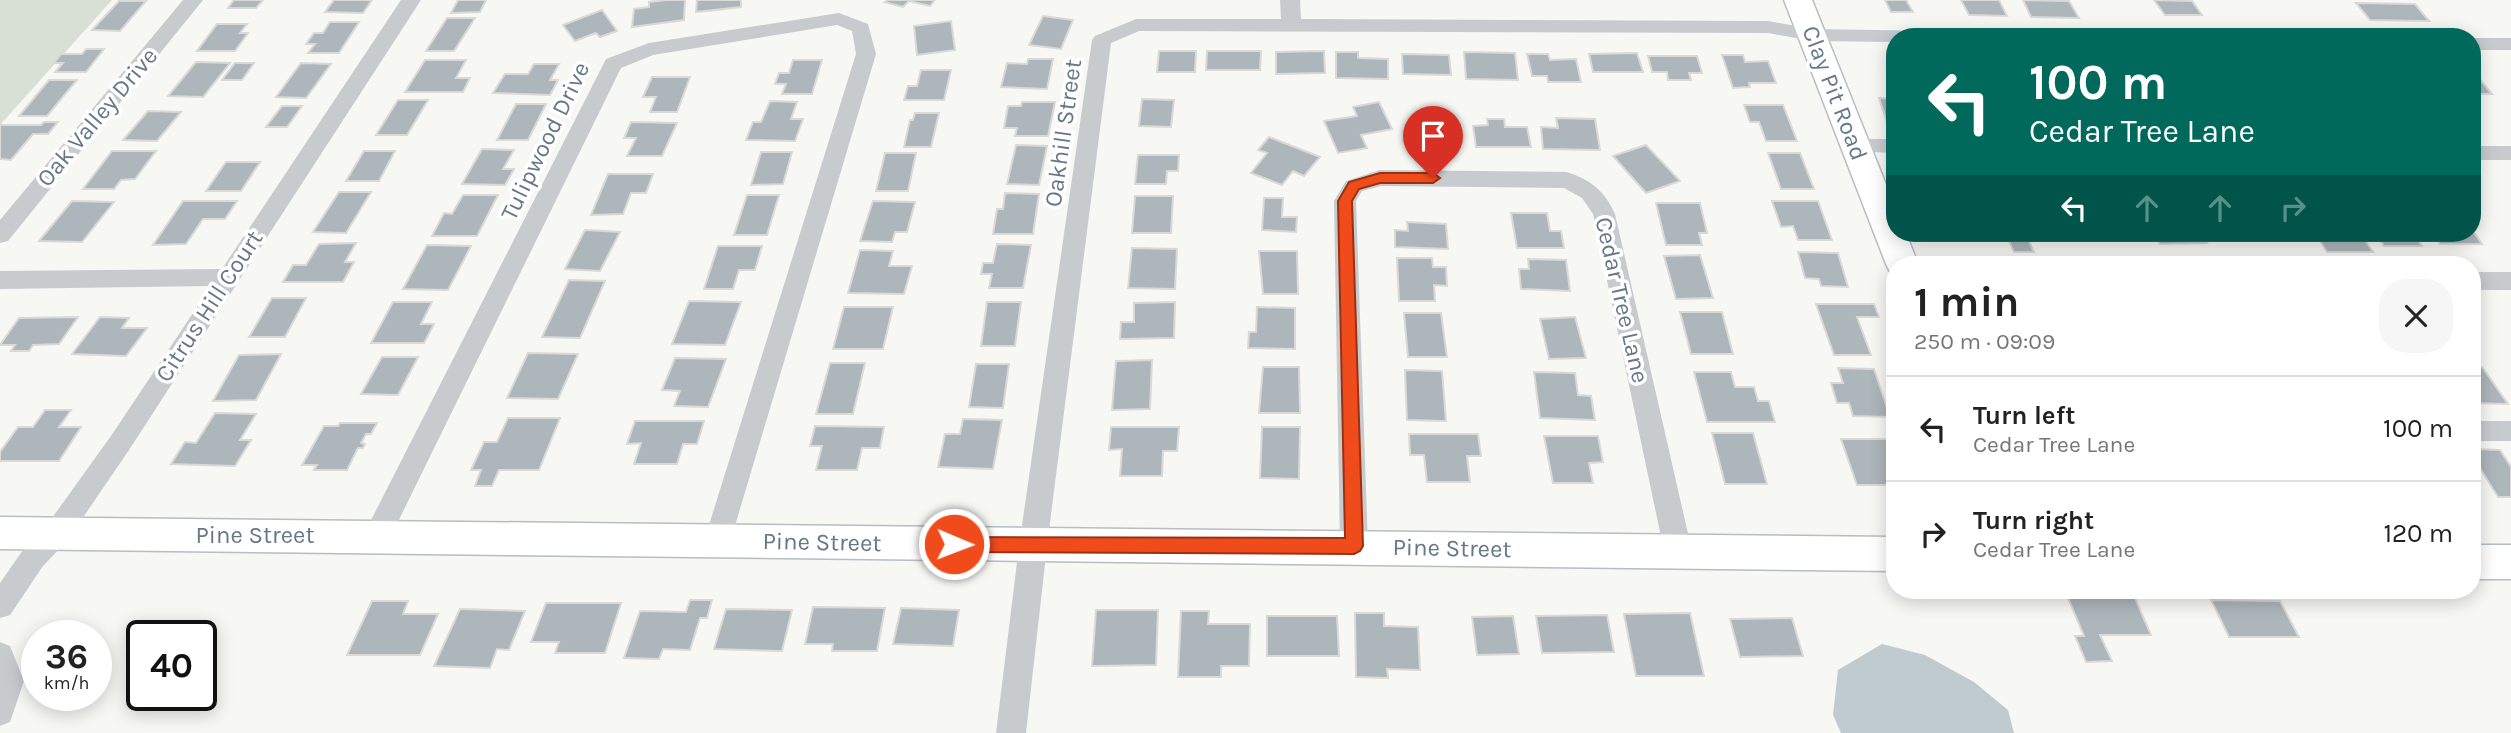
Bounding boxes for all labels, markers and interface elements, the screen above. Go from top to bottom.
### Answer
street label: Clay Pit Road [1796,22,1874,164]
street label: Oak Valley Drive [31,42,163,192]
text: 100 m [2029,54,2167,111]
icon: left [1914,56,2005,147]
street label: Tulipwood Drive [495,57,595,225]
street label: Oakhill Street [1039,57,1087,209]
pin [1403,106,1463,178]
text: Cedar Tree Lane [2029,113,2255,150]
icon: arrive [1414,117,1452,155]
icon: left [2055,189,2093,227]
icon: ahead [2128,189,2166,227]
icon: ahead [2201,189,2239,227]
icon: right [2274,189,2312,227]
street label: Cedar Tree Lane [1589,214,1655,386]
street label: Citrus Hill Court [150,225,268,387]
text: 1 min [1914,277,2019,327]
button: close [2379,279,2453,353]
text: 250 m · 09:09 [1914,328,2055,355]
text: Turn left [1973,400,2075,431]
icon: left [1914,410,1952,448]
text: 100 m [2383,413,2453,444]
text: Cedar Tree Lane [1973,431,2135,458]
text: Turn right [1973,505,2094,536]
position arrow [917,507,991,581]
icon: right [1914,515,1952,553]
text: 120 m [2383,518,2453,549]
street label: Pine Street [196,521,314,549]
street label: Pine Street [762,527,882,557]
street label: Pine Street [1392,533,1512,563]
text: Cedar Tree Lane [1973,536,2135,563]
speed limit sign: 40 [126,620,217,711]
text: 36 [45,636,88,677]
text: km/h [44,672,89,694]

